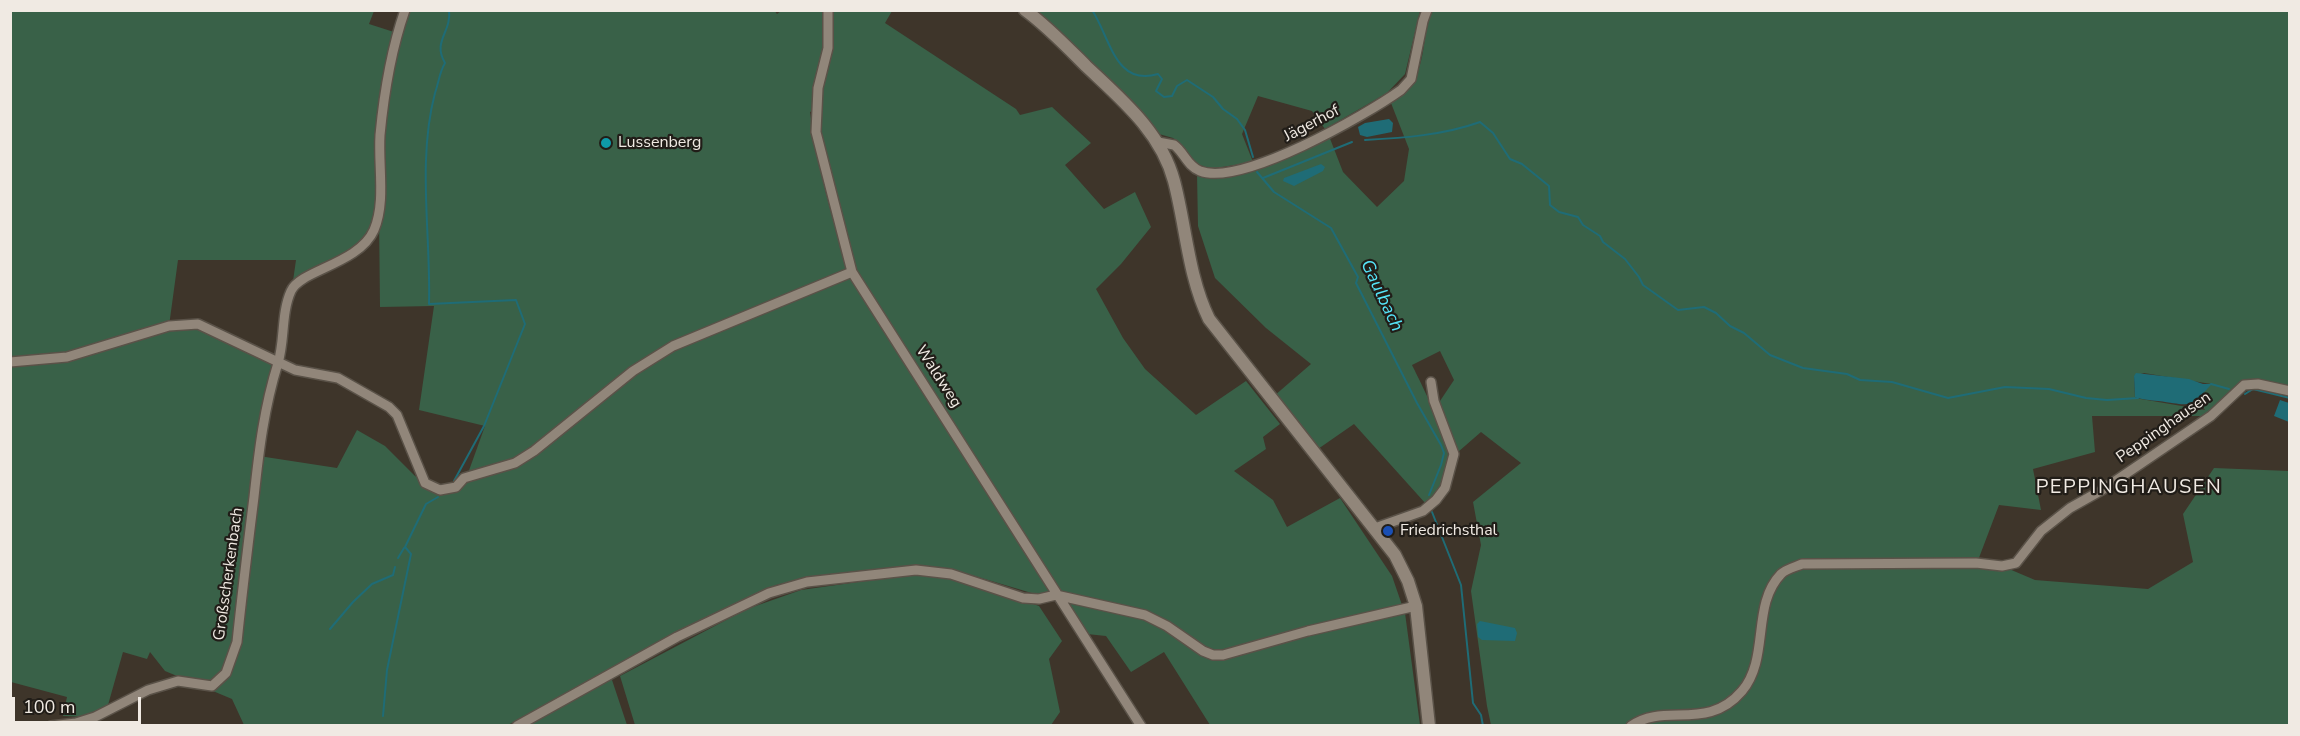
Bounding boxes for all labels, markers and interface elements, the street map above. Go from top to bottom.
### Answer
street label: Jägerhof [1281,101,1343,147]
place label: Lussenberg [618,133,701,153]
marker: Lussenberg [599,136,613,150]
water label: Gaulbach [1355,257,1407,335]
street label: Waldweg [911,342,965,412]
street label: Peppinghausen [2113,388,2215,468]
district label: PEPPINGHAUSEN [2036,476,2222,500]
street label: Großscherkenbach [210,506,248,642]
place label: Friedrichsthal [1400,521,1497,541]
marker: Friedrichsthal [1381,524,1395,538]
scale bar [15,685,144,723]
text: 100 m [23,695,75,719]

